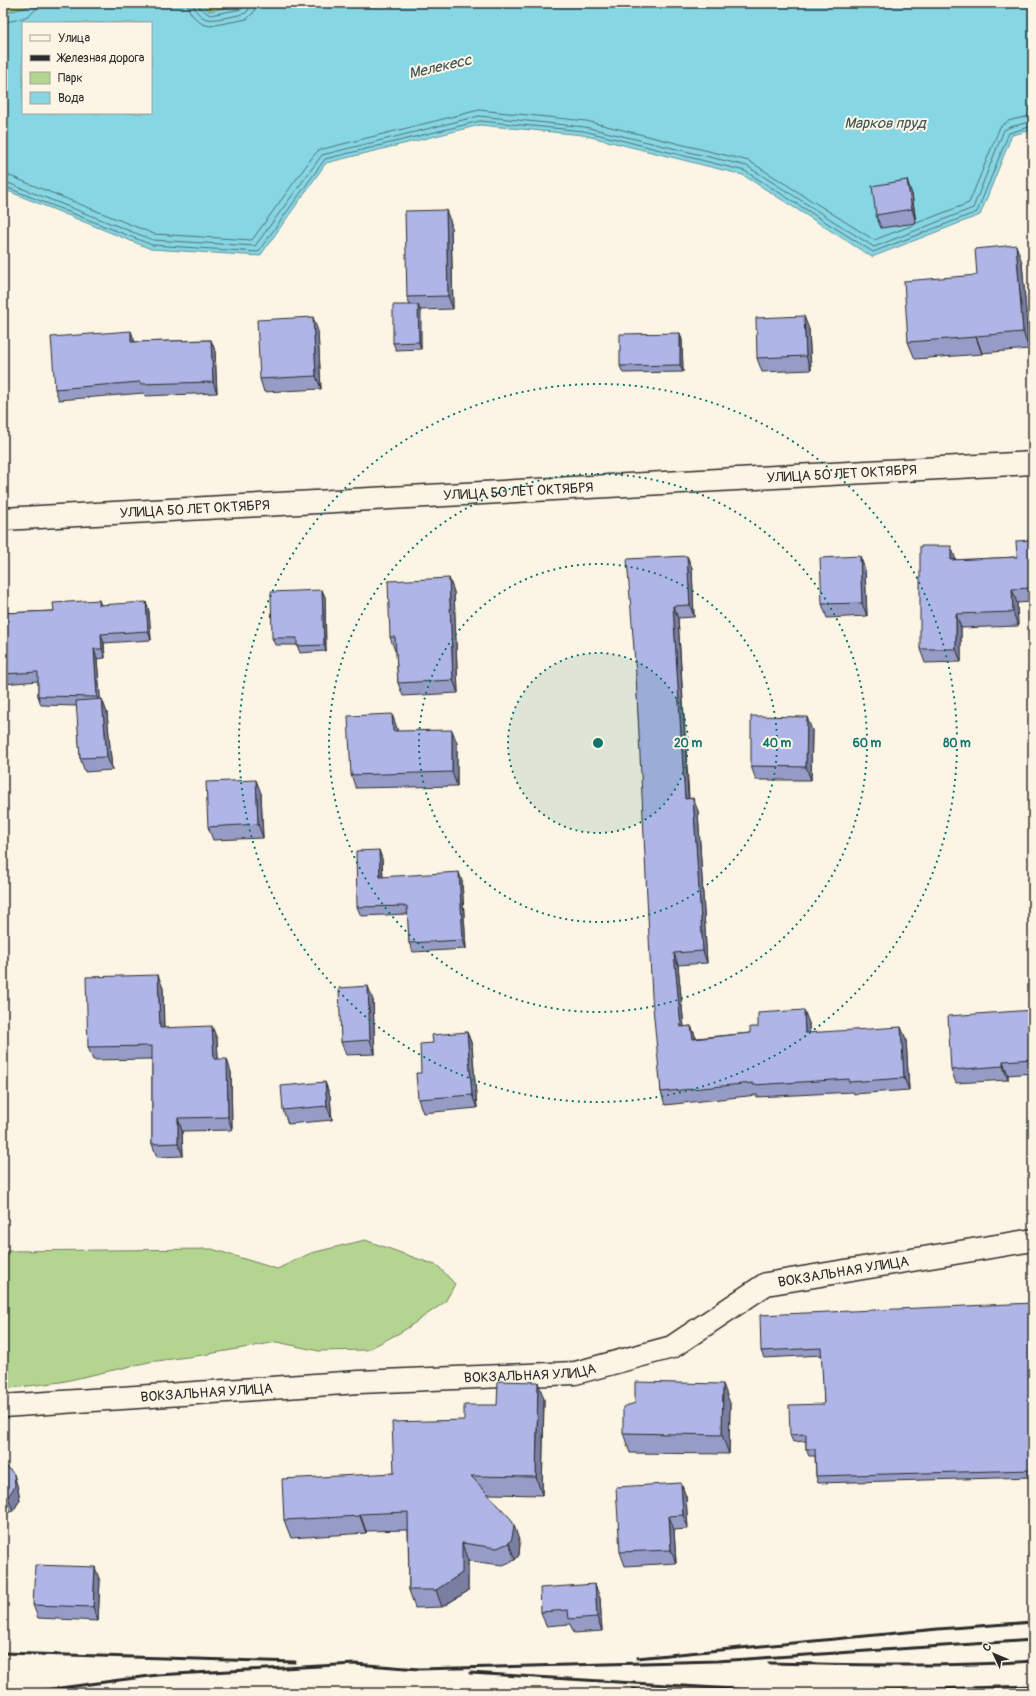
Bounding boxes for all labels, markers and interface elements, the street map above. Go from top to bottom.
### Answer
legend [22,22,152,114]
text: Улица [58,31,90,46]
water label: Мелекесс [407,50,475,83]
text: Железная дорога [56,51,145,66]
text: Парк [58,71,83,86]
text: Вода [58,91,84,106]
water label: Марков пруд [844,114,928,133]
street label: УЛИЦА 50 ЛЕТ ОКТЯБРЯ [766,461,917,486]
street label: УЛИЦА 50 ЛЕТ ОКТЯБРЯ [443,478,594,504]
street label: УЛИЦА 50 ЛЕТ ОКТЯБРЯ [119,496,270,521]
centre of rings [591,736,605,750]
text: 20 m [674,736,702,751]
text: 40 m [762,736,792,751]
text: 60 m [853,736,882,751]
text: 80 m [943,736,971,751]
street label: ВОКЗАЛЬНАЯ УЛИЦА [777,1252,910,1290]
street label: ВОКЗАЛЬНАЯ УЛИЦА [463,1359,598,1386]
street label: ВОКЗАЛЬНАЯ УЛИЦА [140,1379,273,1405]
north arrow [974,1634,1014,1674]
text: С [980,1640,994,1654]

